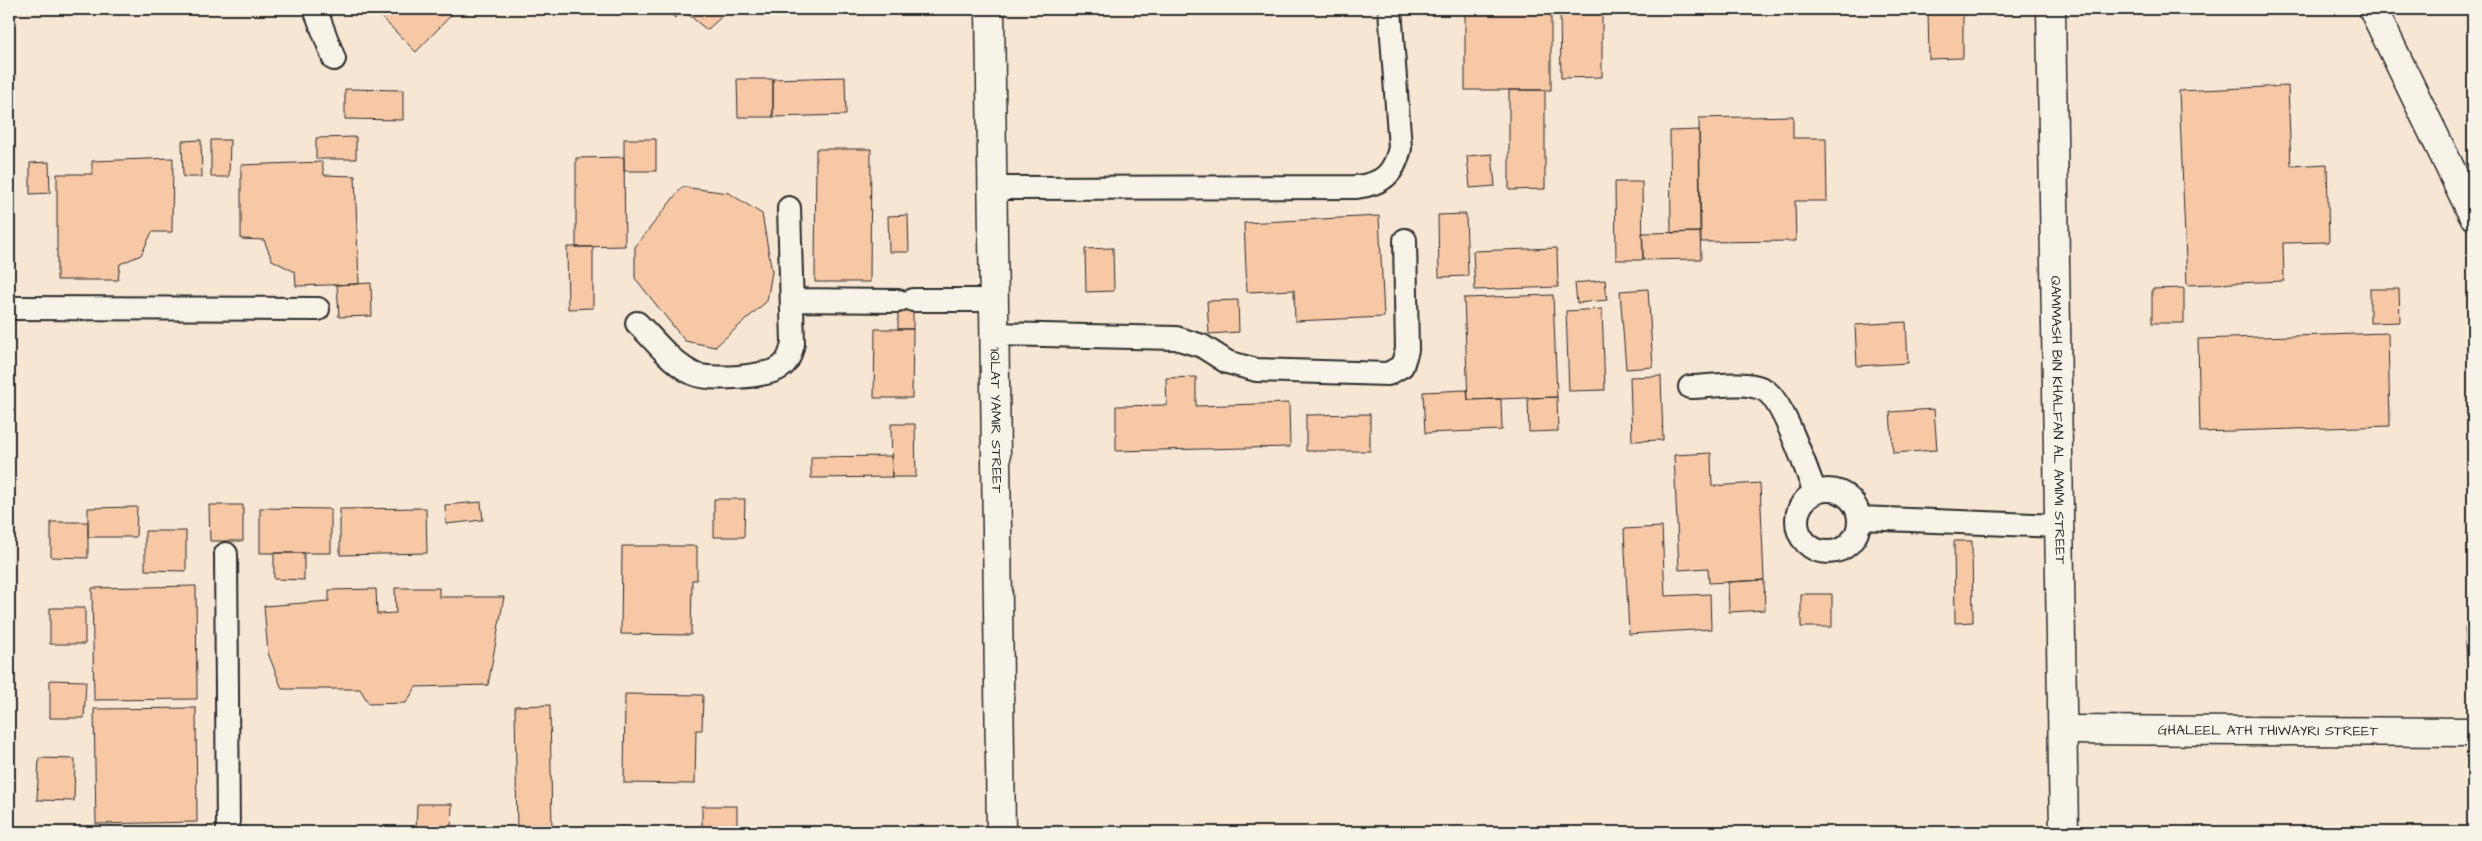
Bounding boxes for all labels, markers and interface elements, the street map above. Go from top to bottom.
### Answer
street label: QAMMASH BIN KHALFAN AL AMIMI STREET [2045,275,2070,565]
street label: 'IQLAT YAMIR STREET [985,347,1006,493]
street label: GHALEEL ATH THIWAYRI STREET [2158,720,2378,742]

